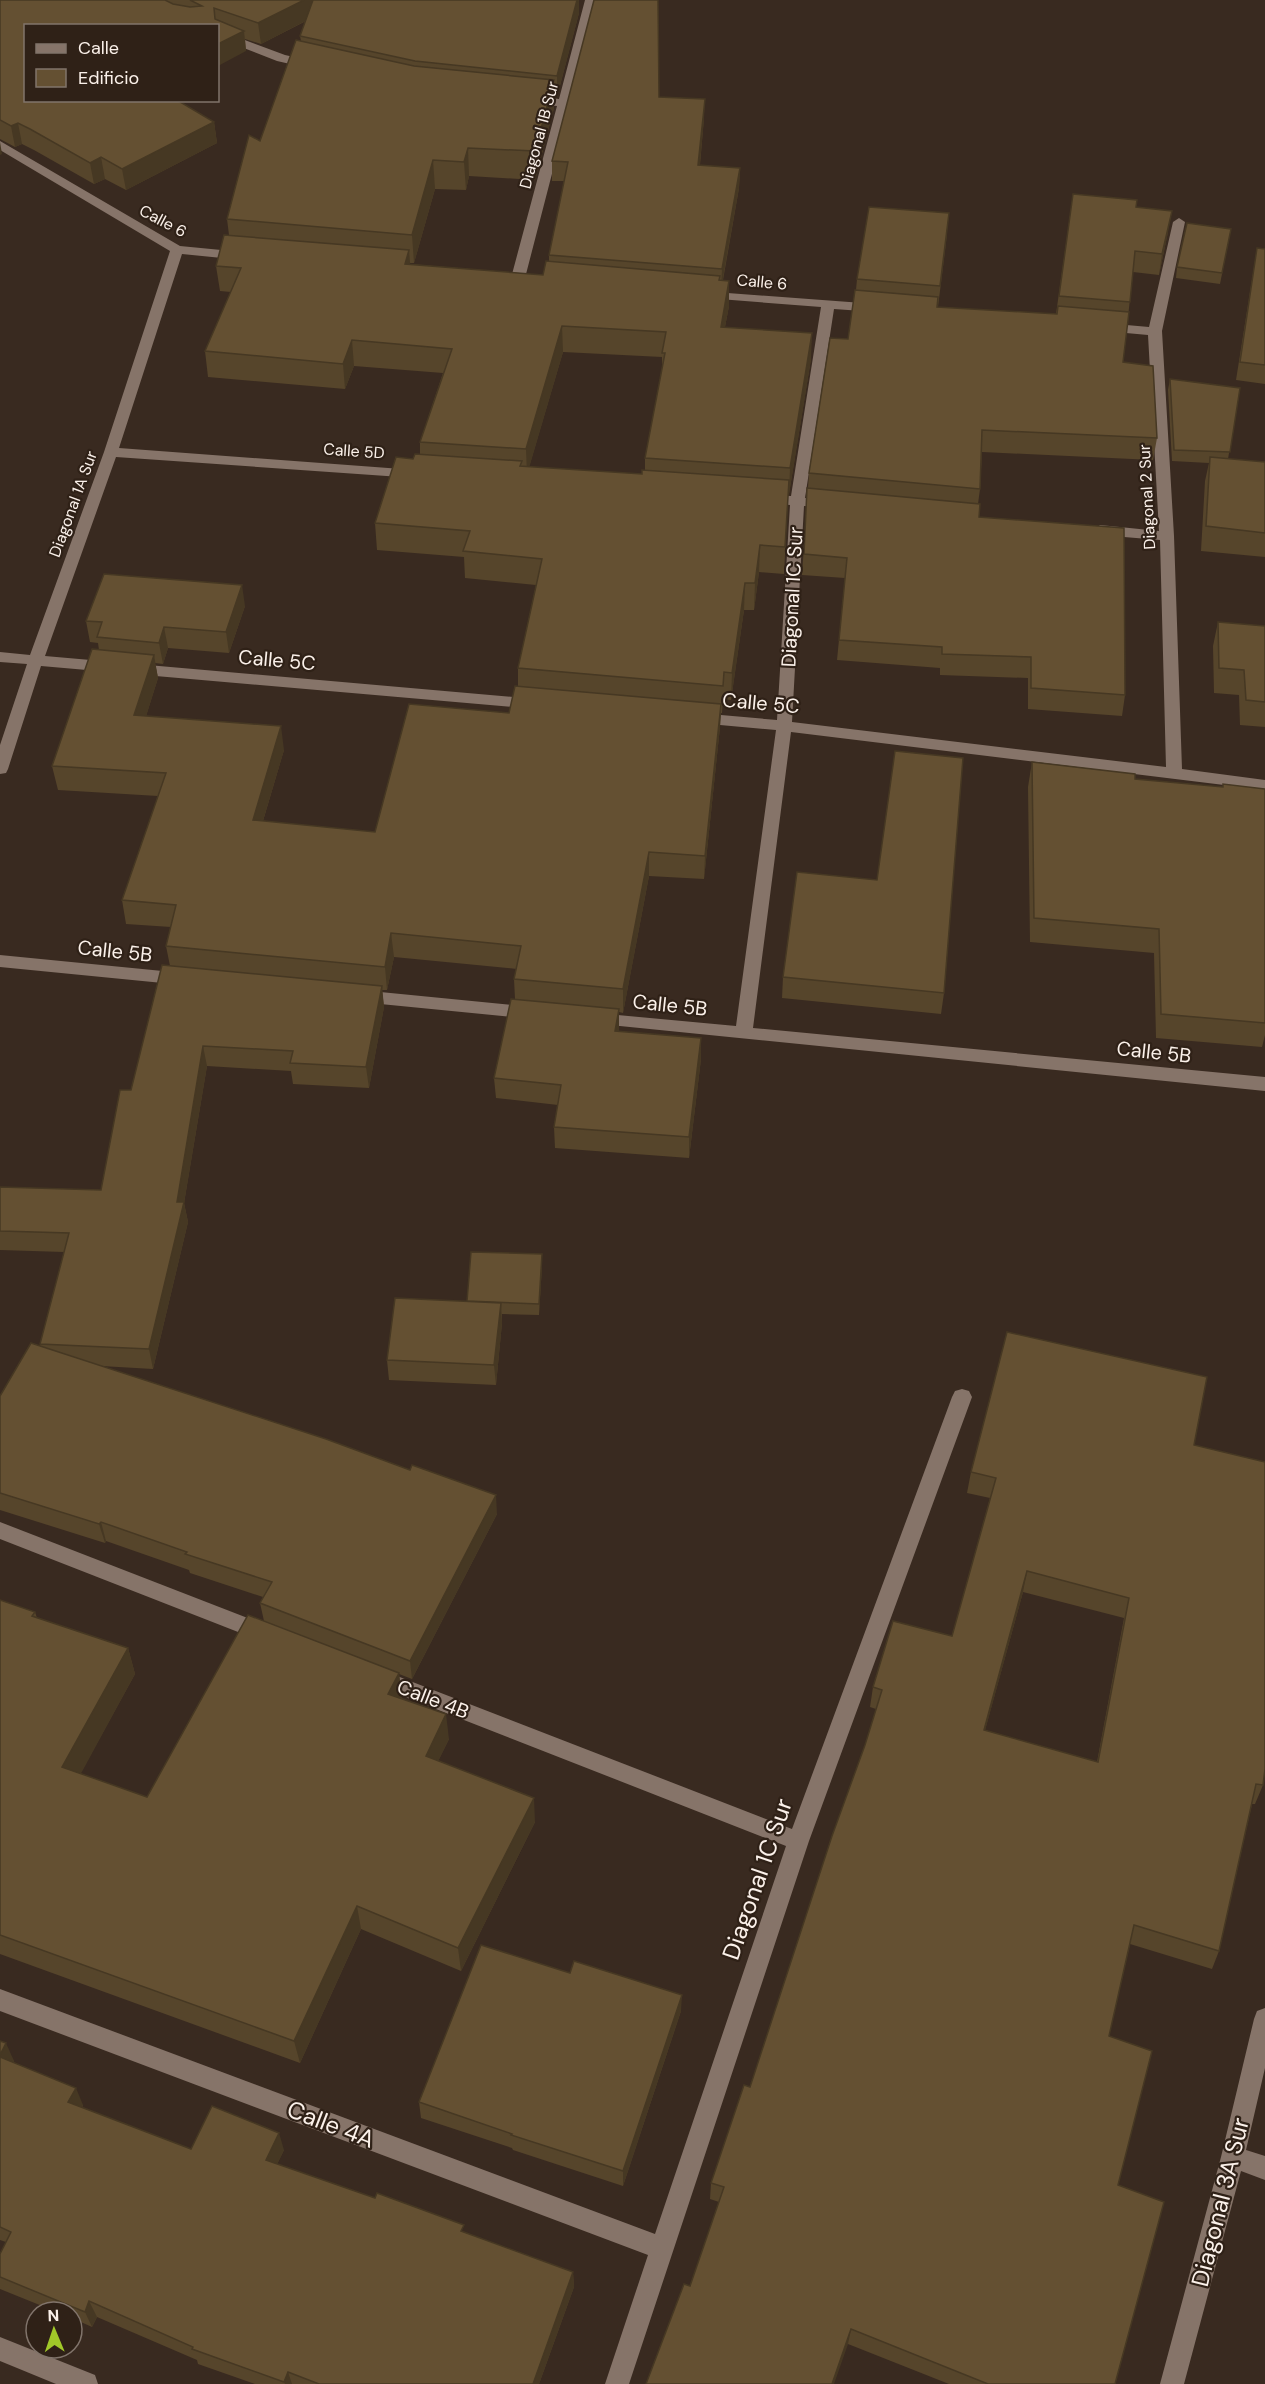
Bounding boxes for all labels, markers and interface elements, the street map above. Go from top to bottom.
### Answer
legend [24,24,219,102]
text: Calle [78,36,119,60]
text: Edificio [78,66,139,90]
street label: Diagonal 1B Sur [515,79,563,191]
street label: Calle 6 [136,200,190,242]
street label: Calle 6 [736,269,788,295]
street label: Calle 5D [323,438,385,464]
street label: Diagonal 2 Sur [1134,444,1160,550]
street label: Diagonal 1A Sur [44,448,102,560]
street label: Diagonal 1C Sur [775,526,809,668]
street label: Calle 5C [237,644,317,676]
street label: Calle 5C [721,687,801,719]
street label: Calle 5B [76,934,154,968]
street label: Calle 5B [631,988,709,1022]
street label: Calle 5B [1115,1035,1193,1069]
street label: Calle 4B [393,1673,473,1725]
street label: Diagonal 1C Sur [715,1794,799,1964]
street label: Calle 4A [283,2093,379,2155]
street label: Diagonal 3A Sur [1184,2114,1256,2290]
north arrow [24,2300,84,2360]
text: N [47,2305,60,2326]

